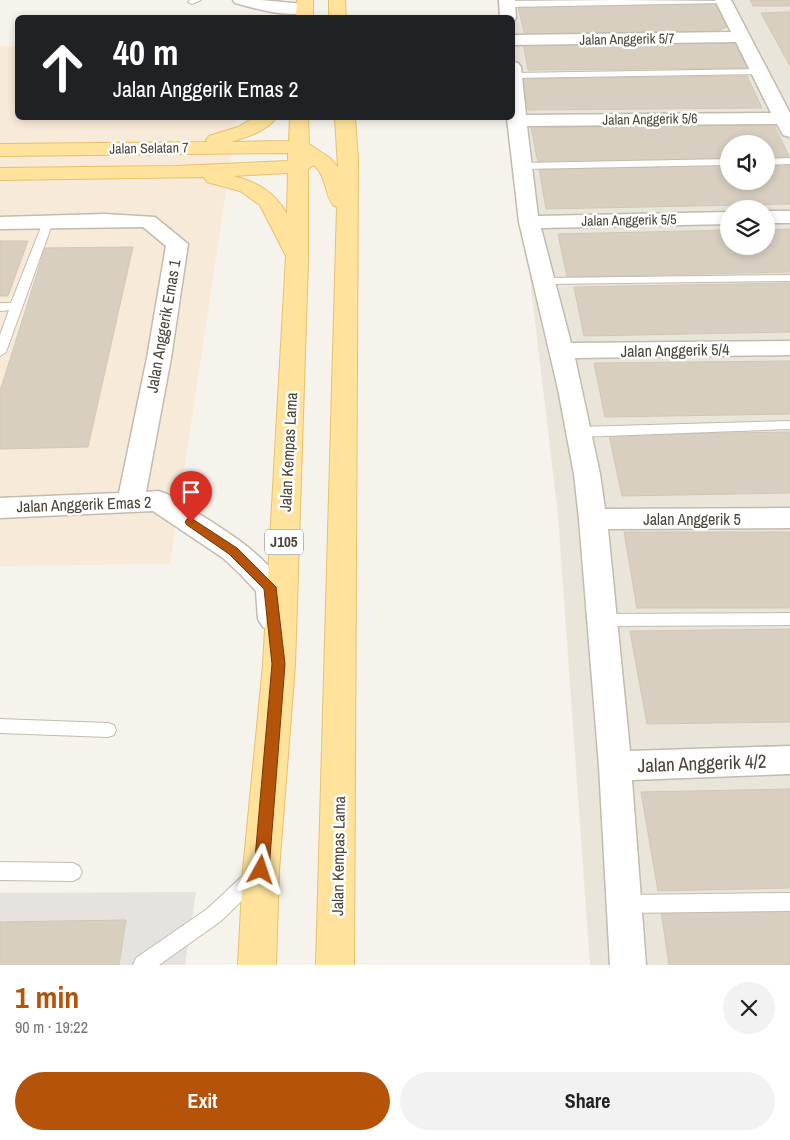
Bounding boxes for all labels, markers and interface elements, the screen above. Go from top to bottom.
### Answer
text: 40 m [113,29,178,76]
street label: Jalan Anggerik 5/7 [579,29,675,49]
icon: ahead [30,35,95,100]
text: Jalan Anggerik Emas 2 [113,74,299,104]
street label: Jalan Anggerik 5/6 [602,109,698,129]
map controls [720,135,775,255]
button: sound [720,135,775,190]
street label: Jalan Selatan 7 [109,138,189,158]
button: layers [720,200,775,255]
street label: Jalan Anggerik 5/5 [581,210,677,230]
street label: Jalan Anggerik Emas 1 [140,257,186,394]
street label: Jalan Anggerik 5/4 [620,338,730,362]
street label: Jalan Kempas Lama [274,391,302,512]
pin [170,471,212,522]
icon: arrive [177,478,205,506]
street label: Jalan Anggerik Emas 2 [16,491,152,517]
street label: Jalan Anggerik 5 [643,508,741,530]
road number: J105 [265,530,303,554]
street label: Jalan Anggerik 4/2 [637,748,767,778]
street label: Jalan Kempas Lama [326,795,350,916]
position arrow [234,843,286,895]
text: 1 min [15,977,79,1017]
button: close [723,982,775,1034]
text: 90 m · 19:22 [15,1016,88,1038]
button: Exit [15,1072,390,1130]
button: Share [400,1072,775,1130]

